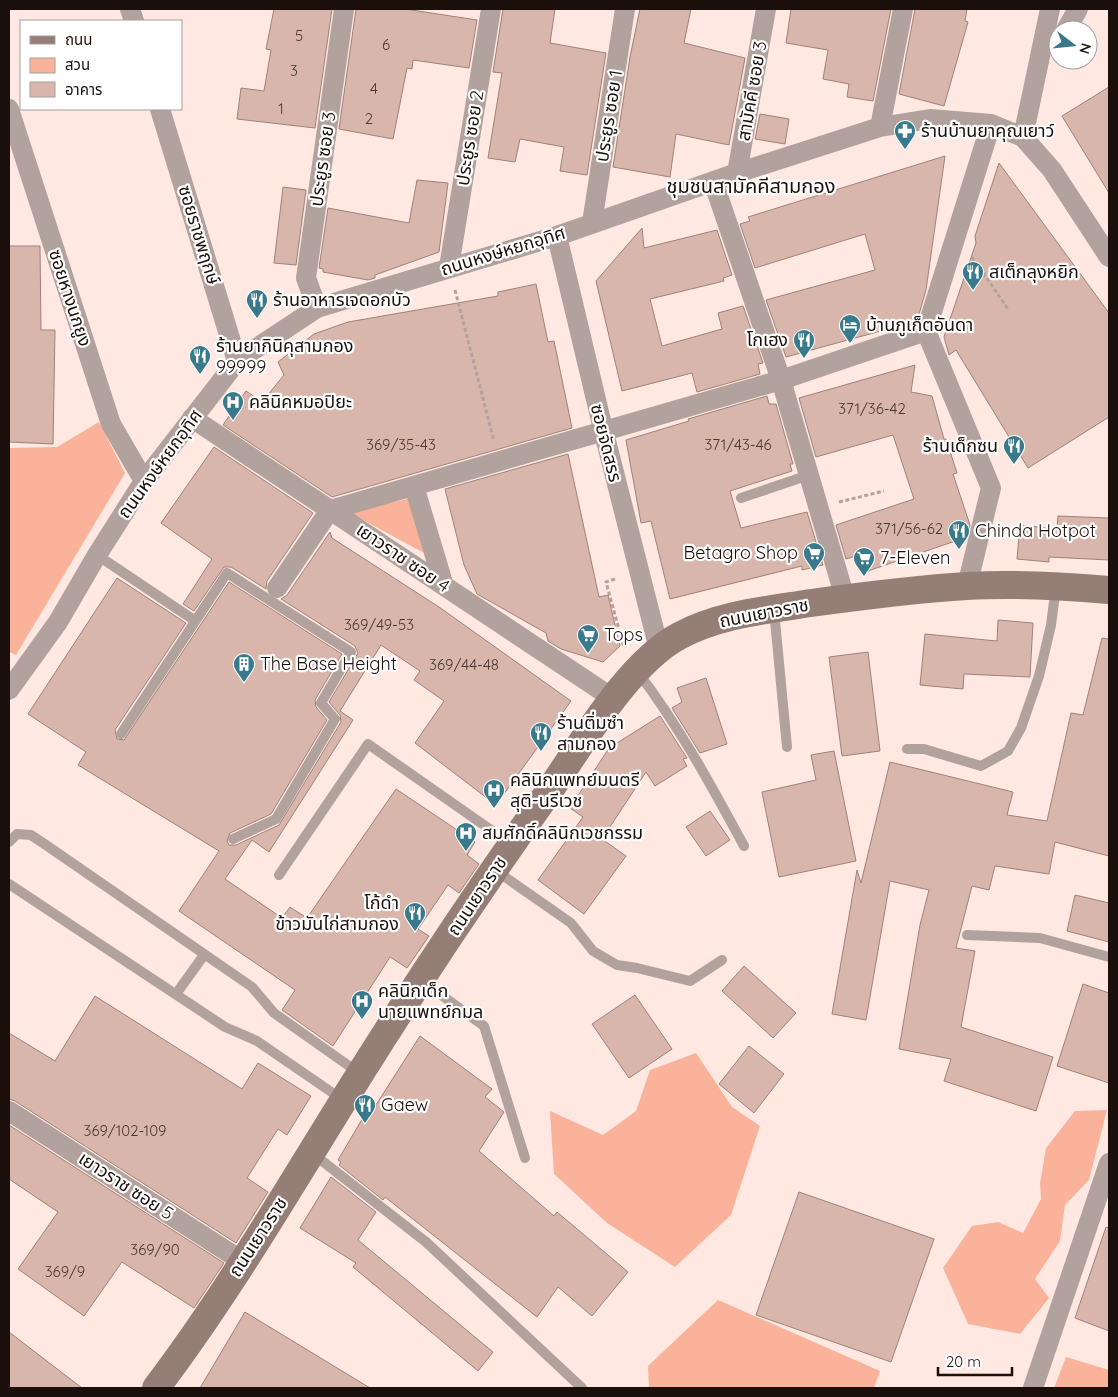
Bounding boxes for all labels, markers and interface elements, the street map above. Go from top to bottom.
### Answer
legend [20,20,182,110]
north arrow [1048,20,1098,70]
house number: 5 [295,26,303,45]
text: ถนน [65,30,92,49]
house number: 6 [382,35,390,54]
street label: สามัคคี ซอย 3 [731,39,772,143]
text: N [1075,41,1096,56]
text: สวน [65,55,90,74]
house number: 3 [290,61,298,80]
street label: ประยูร ซอย 1 [590,68,628,164]
house number: 4 [370,79,378,98]
text: อาคาร [65,80,102,99]
street label: ประยูร ซอย 2 [451,89,489,187]
house number: 1 [278,99,284,118]
house number: 2 [365,109,373,128]
street label: ประยูร ซอย 3 [304,110,342,208]
pharmacy icon: ร้านบ้านยาคุณเยาว์ [893,119,917,150]
place label: ร้านบ้านยาคุณเยาว์ [921,119,1055,142]
district label: ชุมชนสามัคคีสามกอง [667,173,836,198]
street label: ซอยราชพฤกษ์ [173,182,225,287]
street label: ถนนหงษ์หยกอุทิศ [438,221,568,280]
street label: ซอยหางนกยูง [43,246,97,350]
restaurant icon: สเต็กลุงหยิก [961,260,985,291]
place label: สเต็กลุงหยิก [989,260,1079,283]
restaurant icon: ร้านอาหารเจดอกบัว [245,288,269,319]
place label: ร้านอาหารเจดอกบัว [273,288,411,311]
hotel icon: บ้านภูเก็ตอันดา [838,313,862,344]
place label: บ้านภูเก็ตอันดา [866,313,973,337]
place label: โกเฮง [747,328,788,351]
restaurant icon: โกเฮง [792,328,816,359]
place label: ร้านยากินิคุสามกอง 99999 [216,334,353,378]
restaurant icon: ร้านยากินิคุสามกอง 99999 [188,344,212,375]
hospital icon: คลินิคหมอปิยะ [221,390,245,421]
place label: คลินิคหมอปิยะ [249,390,352,413]
house number: 371/36-42 [838,399,906,418]
street label: ซอยจัดสรร [586,401,627,484]
street label: ถนนหงษ์หยกอุทิศ [112,405,207,523]
place label: ร้านเด็กซน [923,434,998,457]
restaurant icon: ร้านเด็กซน [1002,434,1026,465]
house number: 369/35-43 [366,435,436,454]
house number: 371/43-46 [704,435,772,454]
street label: เยาวราช ซอย 4 [352,518,454,597]
house number: 371/56-62 [875,519,943,538]
restaurant icon: Chinda Hotpot [947,519,971,550]
place label: Chinda Hotpot [975,519,1096,542]
place label: Betagro Shop [683,541,798,564]
supermarket icon: Betagro Shop [802,541,826,572]
supermarket icon: 7-Eleven [852,546,876,577]
place label: 7-Eleven [880,546,951,569]
street label: ถนนเยาวราช [717,593,811,632]
house number: 369/49-53 [344,615,414,634]
supermarket icon: Tops [576,623,600,654]
place label: Tops [604,623,643,646]
building icon: The Base Height [232,652,256,683]
place label: The Base Height [260,652,397,675]
house number: 369/44-48 [429,655,499,674]
place label: ร้านติ่มซำ สามกอง [557,711,624,755]
restaurant icon: ร้านติ่มซำ สามกอง [529,721,553,752]
place label: คลินิกแพทย์มนตรี สุติ-นรีเวช [510,768,640,812]
hospital icon: คลินิกแพทย์มนตรี สุติ-นรีเวช [482,778,506,809]
hospital icon: สมศักดิ์คลินิกเวชกรรม [454,821,478,852]
place label: สมศักดิ์คลินิกเวชกรรม [482,821,643,844]
street label: ถนนเยาวราช [442,852,511,940]
place label: โก้ดำ ข้าวมันไก่สามกอง [275,891,399,935]
restaurant icon: โก้ดำ ข้าวมันไก่สามกอง [403,901,427,932]
place label: คลินิกเด็ก นายแพทย์กมล [378,979,483,1023]
hospital icon: คลินิกเด็ก นายแพทย์กมล [350,989,374,1020]
restaurant icon: Gaew [353,1093,377,1124]
place label: Gaew [381,1093,428,1116]
house number: 369/102-109 [84,1121,166,1140]
street label: เยาวราช ซอย 5 [75,1146,178,1225]
street label: ถนนเยาวราช [223,1193,292,1281]
house number: 369/90 [130,1240,180,1259]
house number: 369/9 [45,1262,85,1281]
scale bar [938,1344,1012,1376]
text: 20 m [946,1352,981,1371]

